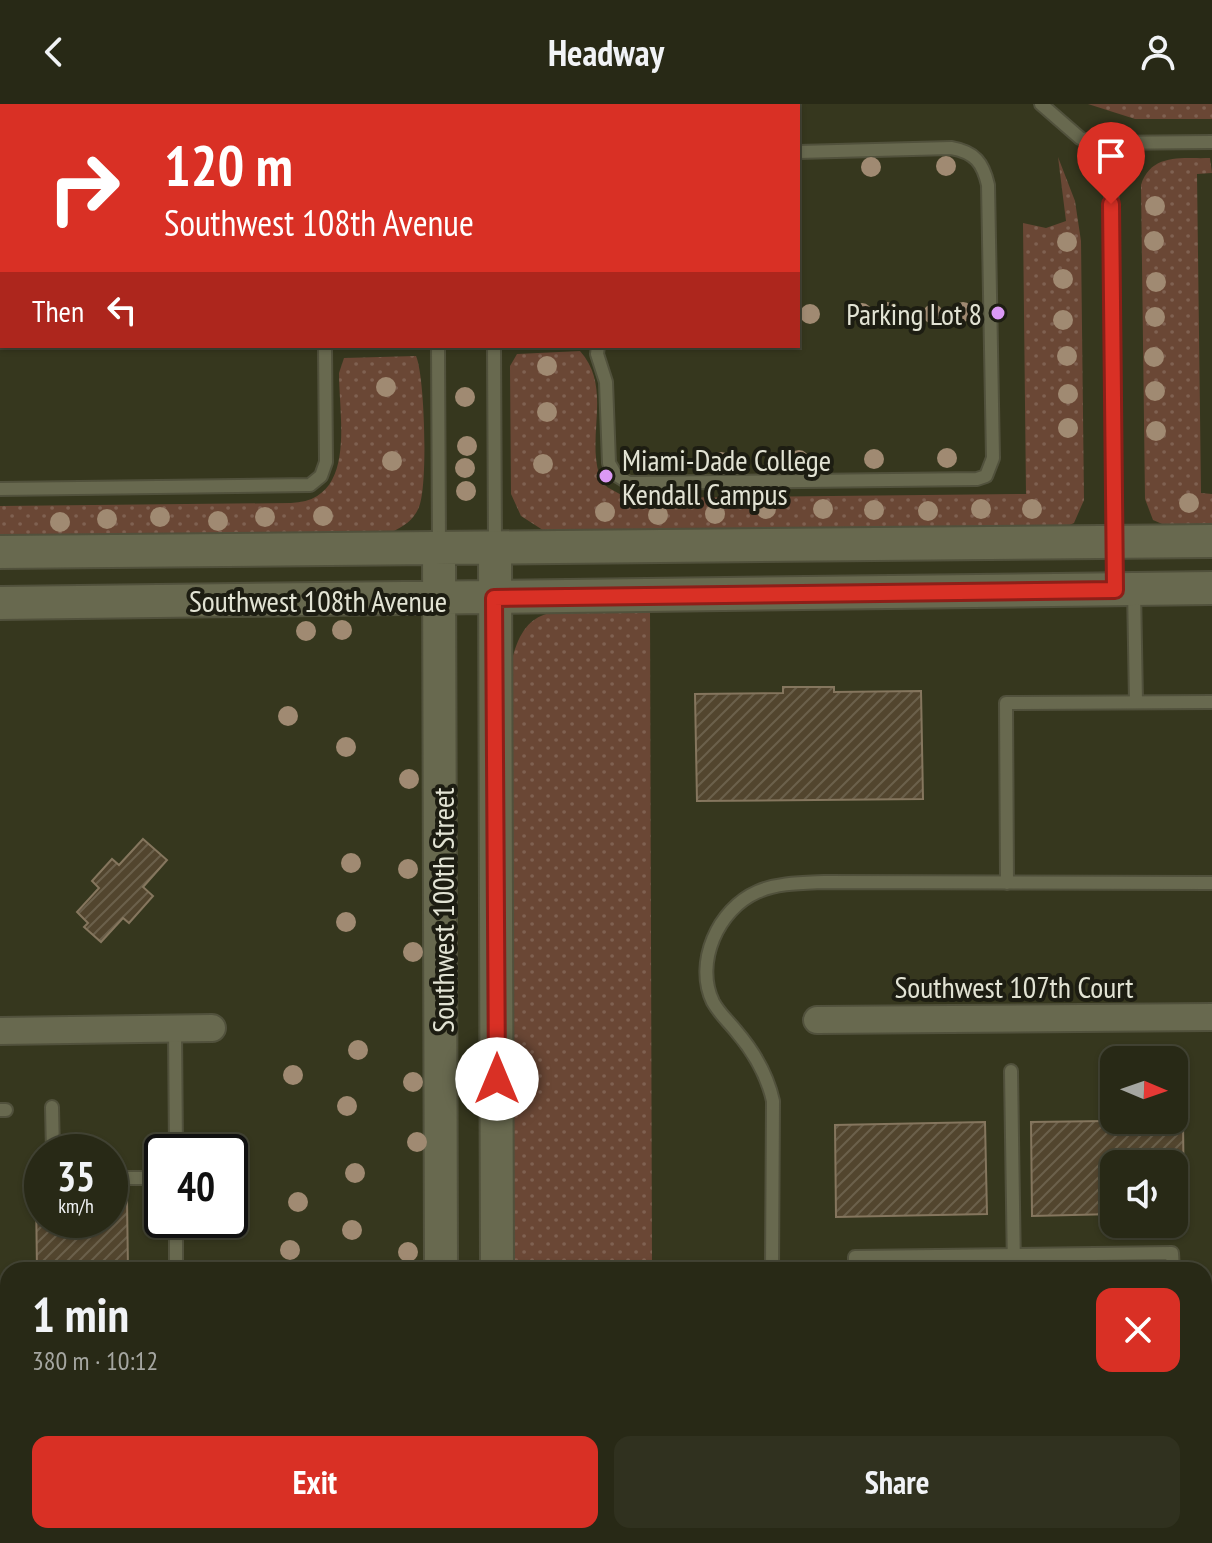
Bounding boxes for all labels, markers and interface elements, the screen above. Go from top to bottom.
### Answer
text: Headway [548,29,664,76]
icon: back [32,30,76,74]
icon: person [1136,30,1180,74]
pin [1077,122,1145,204]
text: 120 m [164,129,293,201]
icon: arrive [1089,134,1133,178]
icon: right [32,136,136,240]
text: Southwest 108th Avenue [164,199,474,246]
icon: left [100,288,144,332]
text: Then [32,291,84,330]
place label: Parking Lot 8 [846,294,982,333]
marker: Parking Lot 8 [989,304,1007,322]
place label: Miami-Dade College Kendall Campus [622,440,831,513]
marker: Miami-Dade College Kendall Campus [597,467,615,485]
street label: Southwest 108th Avenue [189,581,447,620]
street label: Southwest 100th Street [423,787,462,1033]
street label: Southwest 107th Court [895,967,1134,1006]
position arrow [455,1037,539,1121]
north arrow [1100,1046,1188,1134]
map controls [1100,1046,1188,1238]
speed limit sign: 40 [144,1134,248,1238]
text: 35 [57,1150,95,1202]
button: sound [1100,1150,1188,1238]
text: km/h [58,1193,94,1219]
text: 1 min [32,1283,129,1345]
button: close [1096,1288,1180,1372]
text: 380 m · 10:12 [32,1344,158,1377]
button: Exit [32,1436,598,1528]
button: Share [614,1436,1180,1528]

